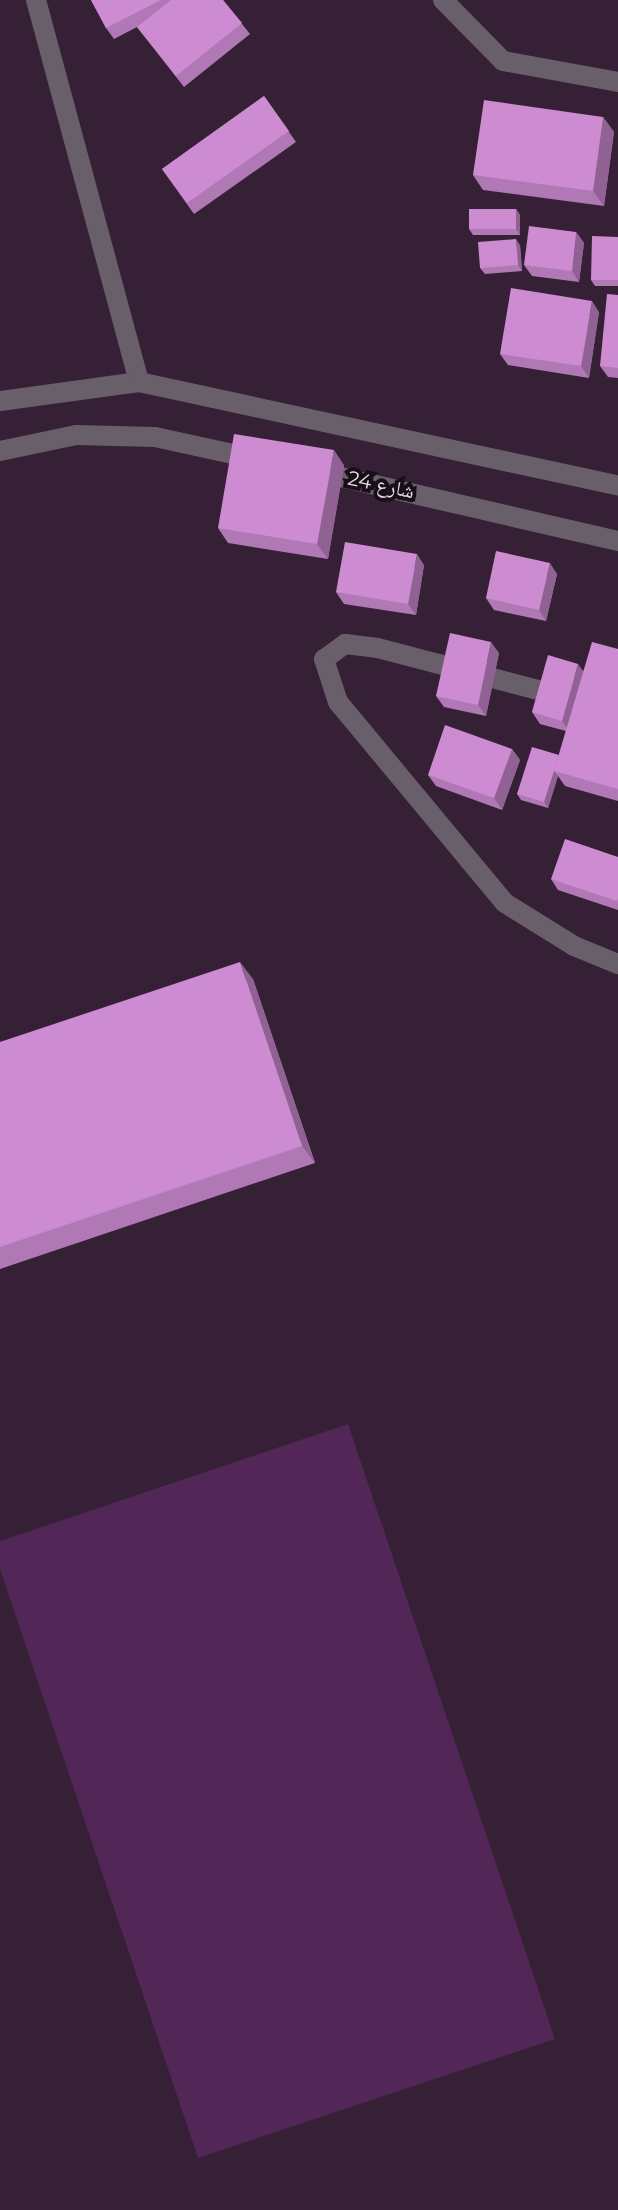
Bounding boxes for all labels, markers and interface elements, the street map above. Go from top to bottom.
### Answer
street label: شارع 24 [346,466,416,504]

